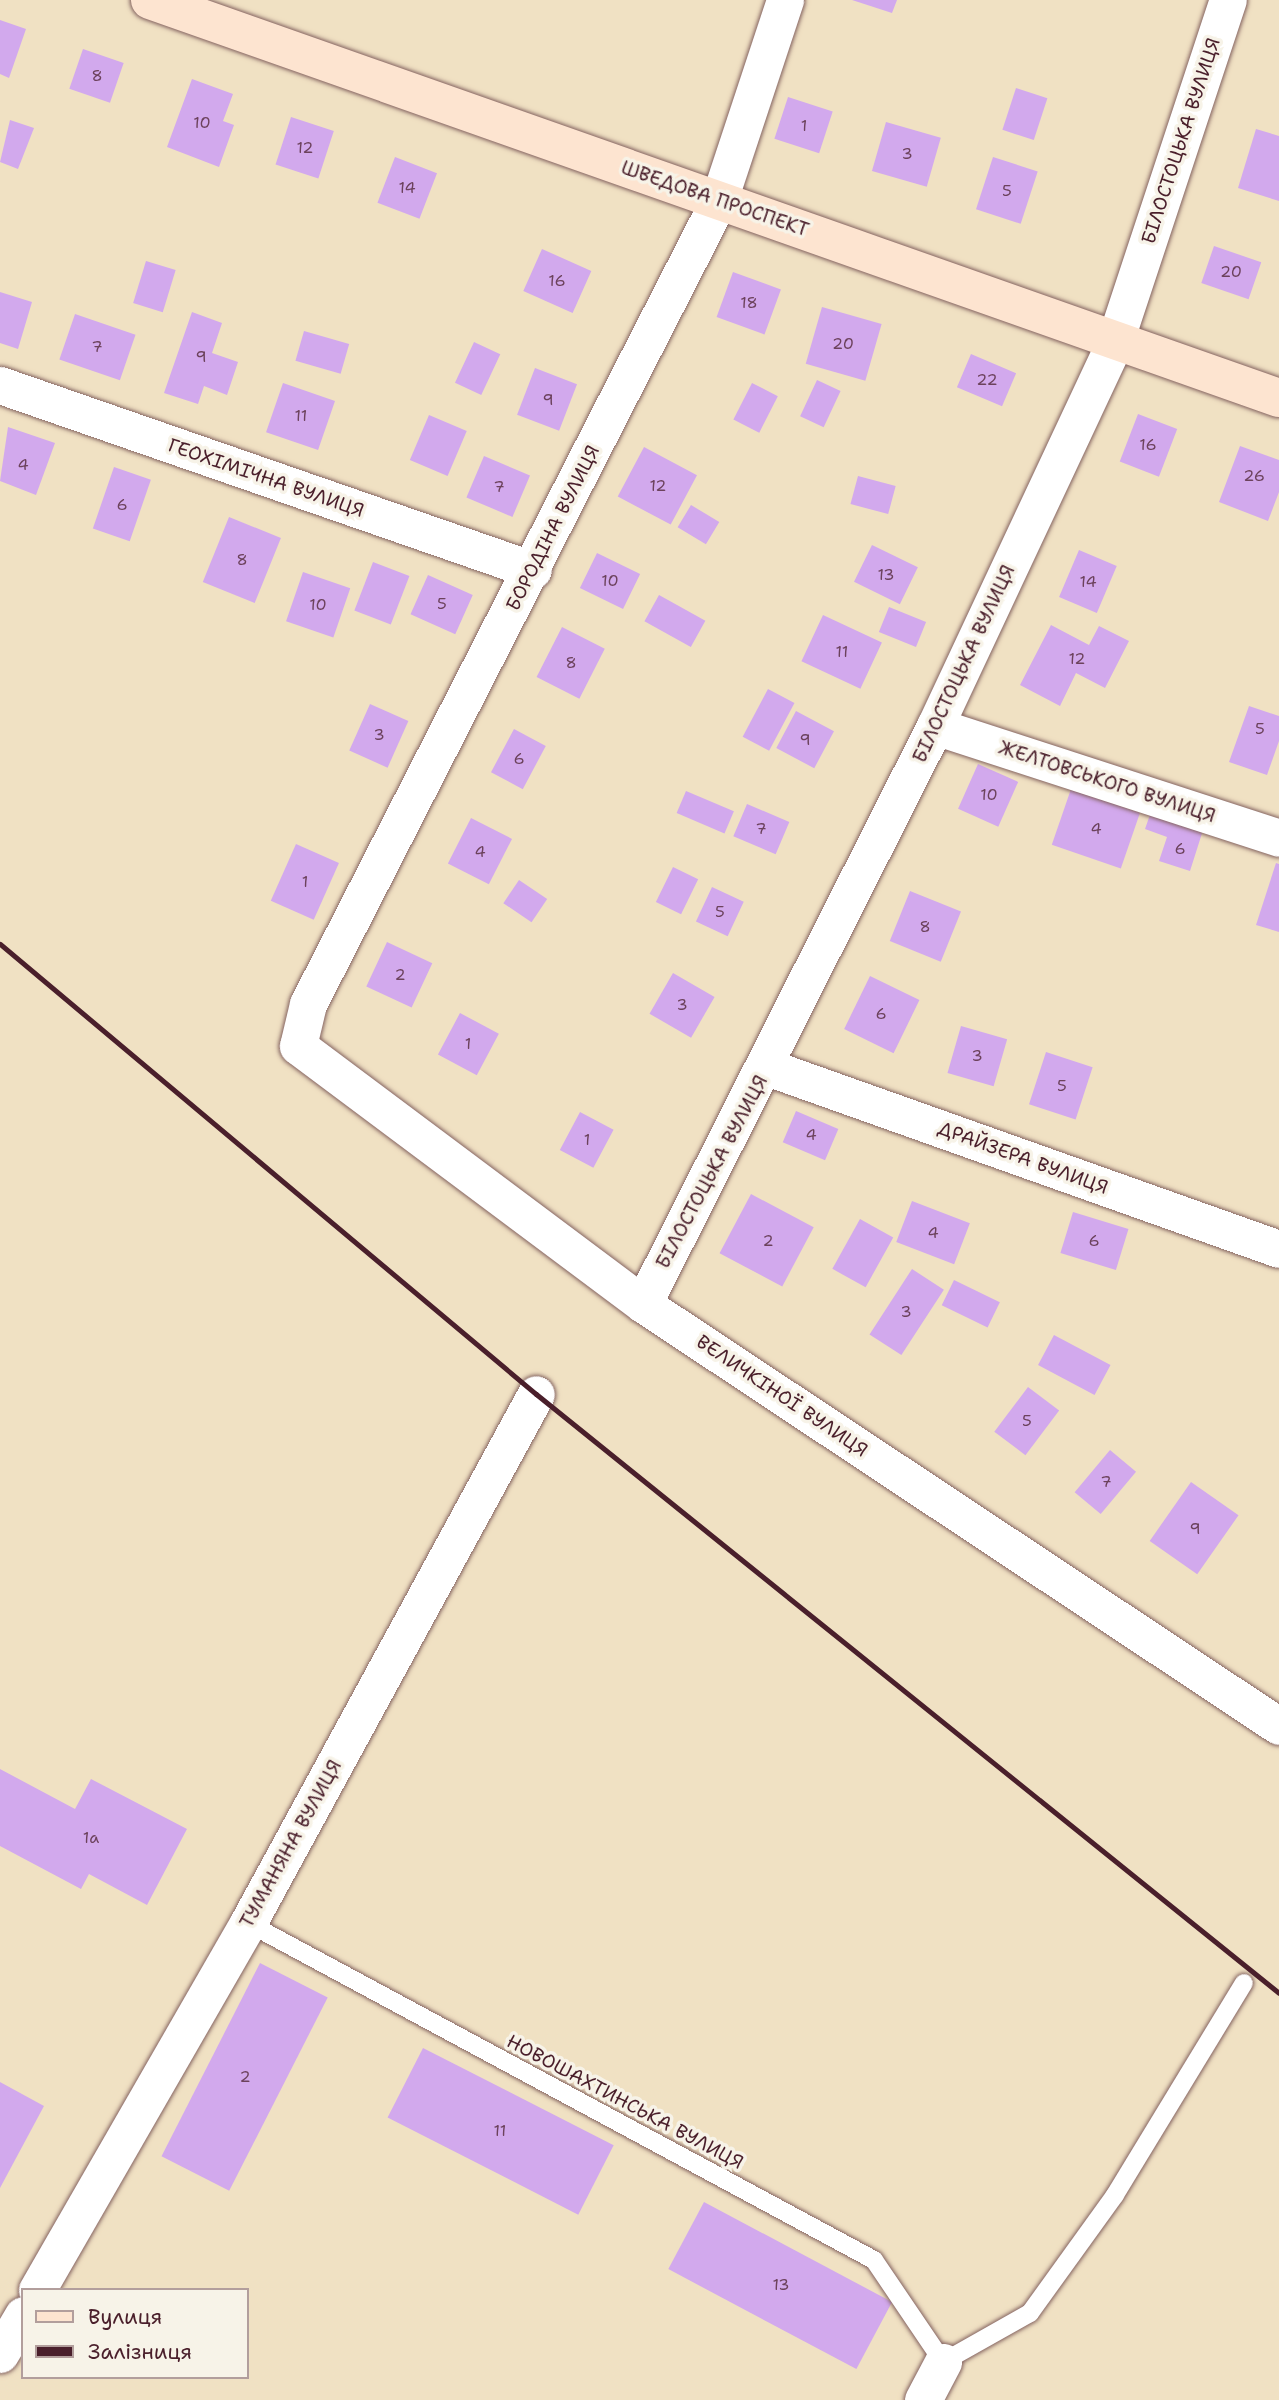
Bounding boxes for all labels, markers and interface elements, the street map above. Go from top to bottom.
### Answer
street label: БІЛОСТОЦЬКА ВУЛИЦЯ [1137,35,1225,247]
house number: 8 [91,66,103,86]
house number: 10 [193,113,211,133]
house number: 1 [801,116,807,136]
house number: 12 [296,138,314,158]
house number: 3 [901,144,913,164]
street label: ШВЕДОВА ПРОСПЕКТ [618,156,812,242]
house number: 14 [398,178,416,198]
house number: 5 [1002,181,1012,201]
house number: 20 [1220,262,1242,282]
house number: 16 [548,271,566,291]
house number: 18 [740,293,758,313]
house number: 20 [832,334,854,354]
house number: 7 [91,337,103,357]
house number: 9 [195,347,207,367]
house number: 22 [976,370,998,390]
house number: 9 [542,390,554,410]
house number: 11 [295,406,307,426]
street label: ГЕОХІМІЧНА ВУЛИЦЯ [165,434,367,522]
house number: 16 [1139,435,1157,455]
street label: БОРОДІНА ВУЛИЦЯ [501,441,605,615]
house number: 4 [17,455,29,475]
house number: 26 [1243,466,1265,486]
house number: 12 [649,476,667,496]
house number: 7 [493,477,505,497]
house number: 6 [116,495,128,515]
house number: 8 [236,550,248,570]
street label: БІЛОСТОЦЬКА ВУЛИЦЯ [908,562,1020,766]
house number: 13 [877,565,895,585]
house number: 10 [601,571,619,591]
house number: 14 [1079,572,1097,592]
house number: 5 [437,594,447,614]
house number: 10 [309,595,327,615]
house number: 11 [836,642,848,662]
house number: 12 [1068,649,1086,669]
house number: 8 [565,653,577,673]
house number: 5 [1255,719,1265,739]
house number: 3 [373,725,385,745]
house number: 9 [799,730,811,750]
street label: ЖЕЛТОВСЬКОГО ВУЛИЦЯ [996,736,1218,828]
house number: 6 [513,749,525,769]
house number: 10 [980,785,998,805]
house number: 7 [755,819,767,839]
house number: 4 [1090,819,1102,839]
house number: 6 [1174,839,1186,859]
house number: 4 [474,842,486,862]
house number: 1 [302,872,308,892]
house number: 5 [715,902,725,922]
house number: 8 [919,917,931,937]
house number: 2 [394,965,406,985]
house number: 3 [676,995,688,1015]
house number: 6 [875,1004,887,1024]
house number: 1 [465,1034,471,1054]
house number: 3 [971,1046,983,1066]
street label: БІЛОСТОЦЬКА ВУЛИЦЯ [651,1071,773,1273]
house number: 5 [1057,1076,1067,1096]
street label: ДРАЙЗЕРА ВУЛИЦЯ [935,1117,1111,1199]
house number: 4 [805,1125,817,1145]
house number: 1 [584,1130,590,1150]
house number: 4 [927,1223,939,1243]
house number: 2 [762,1231,774,1251]
house number: 6 [1088,1231,1100,1251]
house number: 3 [900,1302,912,1322]
street label: ВЕЛИЧКІНОЇ ВУЛИЦЯ [692,1330,872,1462]
house number: 5 [1022,1411,1032,1431]
house number: 7 [1100,1472,1112,1492]
house number: 9 [1189,1519,1201,1539]
street label: ТУМАНЯНА ВУЛИЦЯ [235,1756,347,1932]
house number: 1а [83,1828,99,1848]
street label: НОВОШАХТИНСЬКА ВУЛИЦЯ [503,2030,747,2174]
house number: 2 [239,2067,251,2087]
house number: 11 [494,2121,506,2141]
house number: 13 [772,2275,790,2295]
legend [21,2288,248,2379]
text: Вулиця [88,2303,162,2331]
text: Залізниця [88,2338,192,2366]

